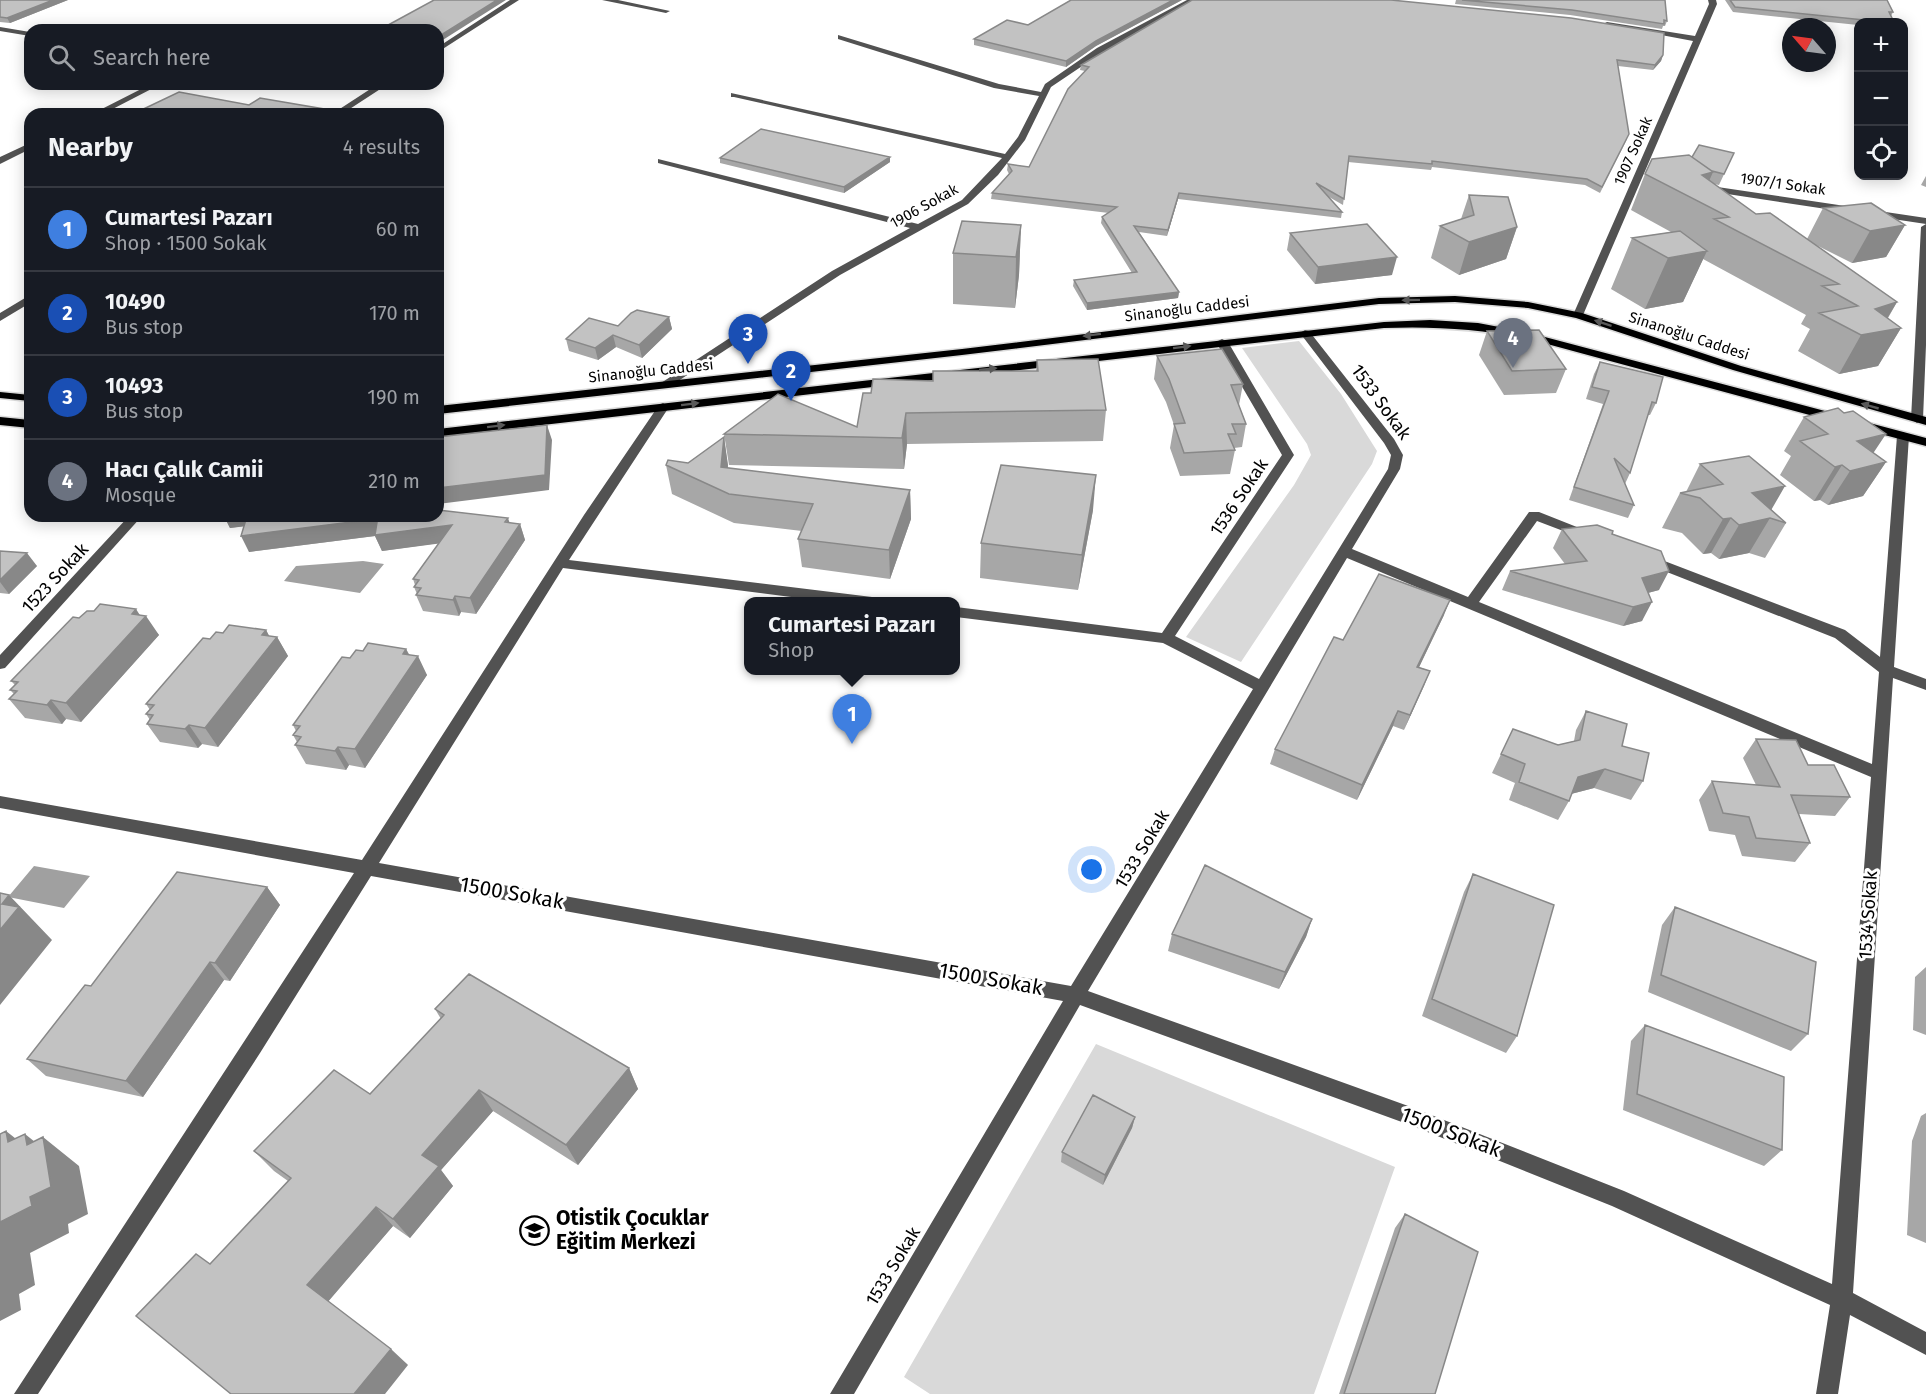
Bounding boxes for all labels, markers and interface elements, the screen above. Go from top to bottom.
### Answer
north arrow [1782,18,1836,72]
map controls [1854,18,1908,180]
button: + [1854,18,1908,72]
search box [24,24,444,90]
icon: search [45,41,78,74]
text: Search here [93,44,211,71]
button: − [1854,72,1908,126]
street label: 1907 Sokak [1610,114,1656,188]
button: locate [1854,126,1908,180]
text: Nearby [48,132,133,163]
text: 4 results [343,135,420,159]
street label: 1907/1 Sokak [1739,169,1827,199]
street label: 1906 Sokak [887,180,961,232]
text: Cumartesi Pazarı [105,204,273,231]
text: 1 [63,217,72,241]
text: 60 m [376,217,420,241]
text: Shop · 1500 Sokak [105,231,267,255]
text: 10490 [105,288,165,315]
street label: Si̇nanoğlu Caddesi [1124,292,1250,326]
one-way arrow [1401,295,1420,305]
text: 2 [62,301,73,325]
text: 170 m [369,301,420,325]
street label: Si̇nanoğlu Caddesi [1627,308,1751,364]
pin: 3 [728,314,768,364]
text: Bus stop [105,315,183,339]
pin: 4 [1494,318,1532,368]
one-way arrow [1594,318,1612,327]
one-way arrow [1082,330,1101,340]
one-way arrow [1172,342,1191,351]
pin: 2 [772,352,810,401]
street label: Si̇nanoğlu Caddesi [588,355,714,387]
street label: 1533 Sokak [1346,360,1416,445]
one-way arrow [978,364,997,374]
text: 10493 [105,372,163,399]
text: 3 [62,385,73,409]
text: 190 m [367,385,420,409]
text: Bus stop [105,399,183,423]
one-way arrow [680,399,699,408]
one-way arrow [1861,401,1879,410]
one-way arrow [487,421,506,431]
street label: 1536 Sokak [1205,454,1273,540]
text: Hacı Çalık Camii [105,456,264,483]
text: 4 [62,469,73,493]
text: 210 m [368,469,420,493]
text: Mosque [105,483,176,507]
street label: 1523 Sokak [17,538,93,617]
popup [744,597,960,675]
text: Cumartesi Pazarı [768,611,936,638]
text: Shop [768,638,814,662]
pin: 1 [832,694,872,744]
street label: 1533 Sokak [1110,805,1174,892]
your location [1077,855,1106,884]
street label: 1534 Sokak [1854,869,1882,960]
street label: 1500 Sokak [458,871,566,915]
street label: 1500 Sokak [937,957,1045,1001]
street label: 1500 Sokak [1397,1101,1505,1163]
place label: Otistik Çocuklar Eğitim Merkezi [556,1205,709,1255]
school or university icon: Otistik Çocuklar Eğitim Merkezi [519,1214,551,1246]
street label: 1533 Sokak [861,1222,925,1309]

